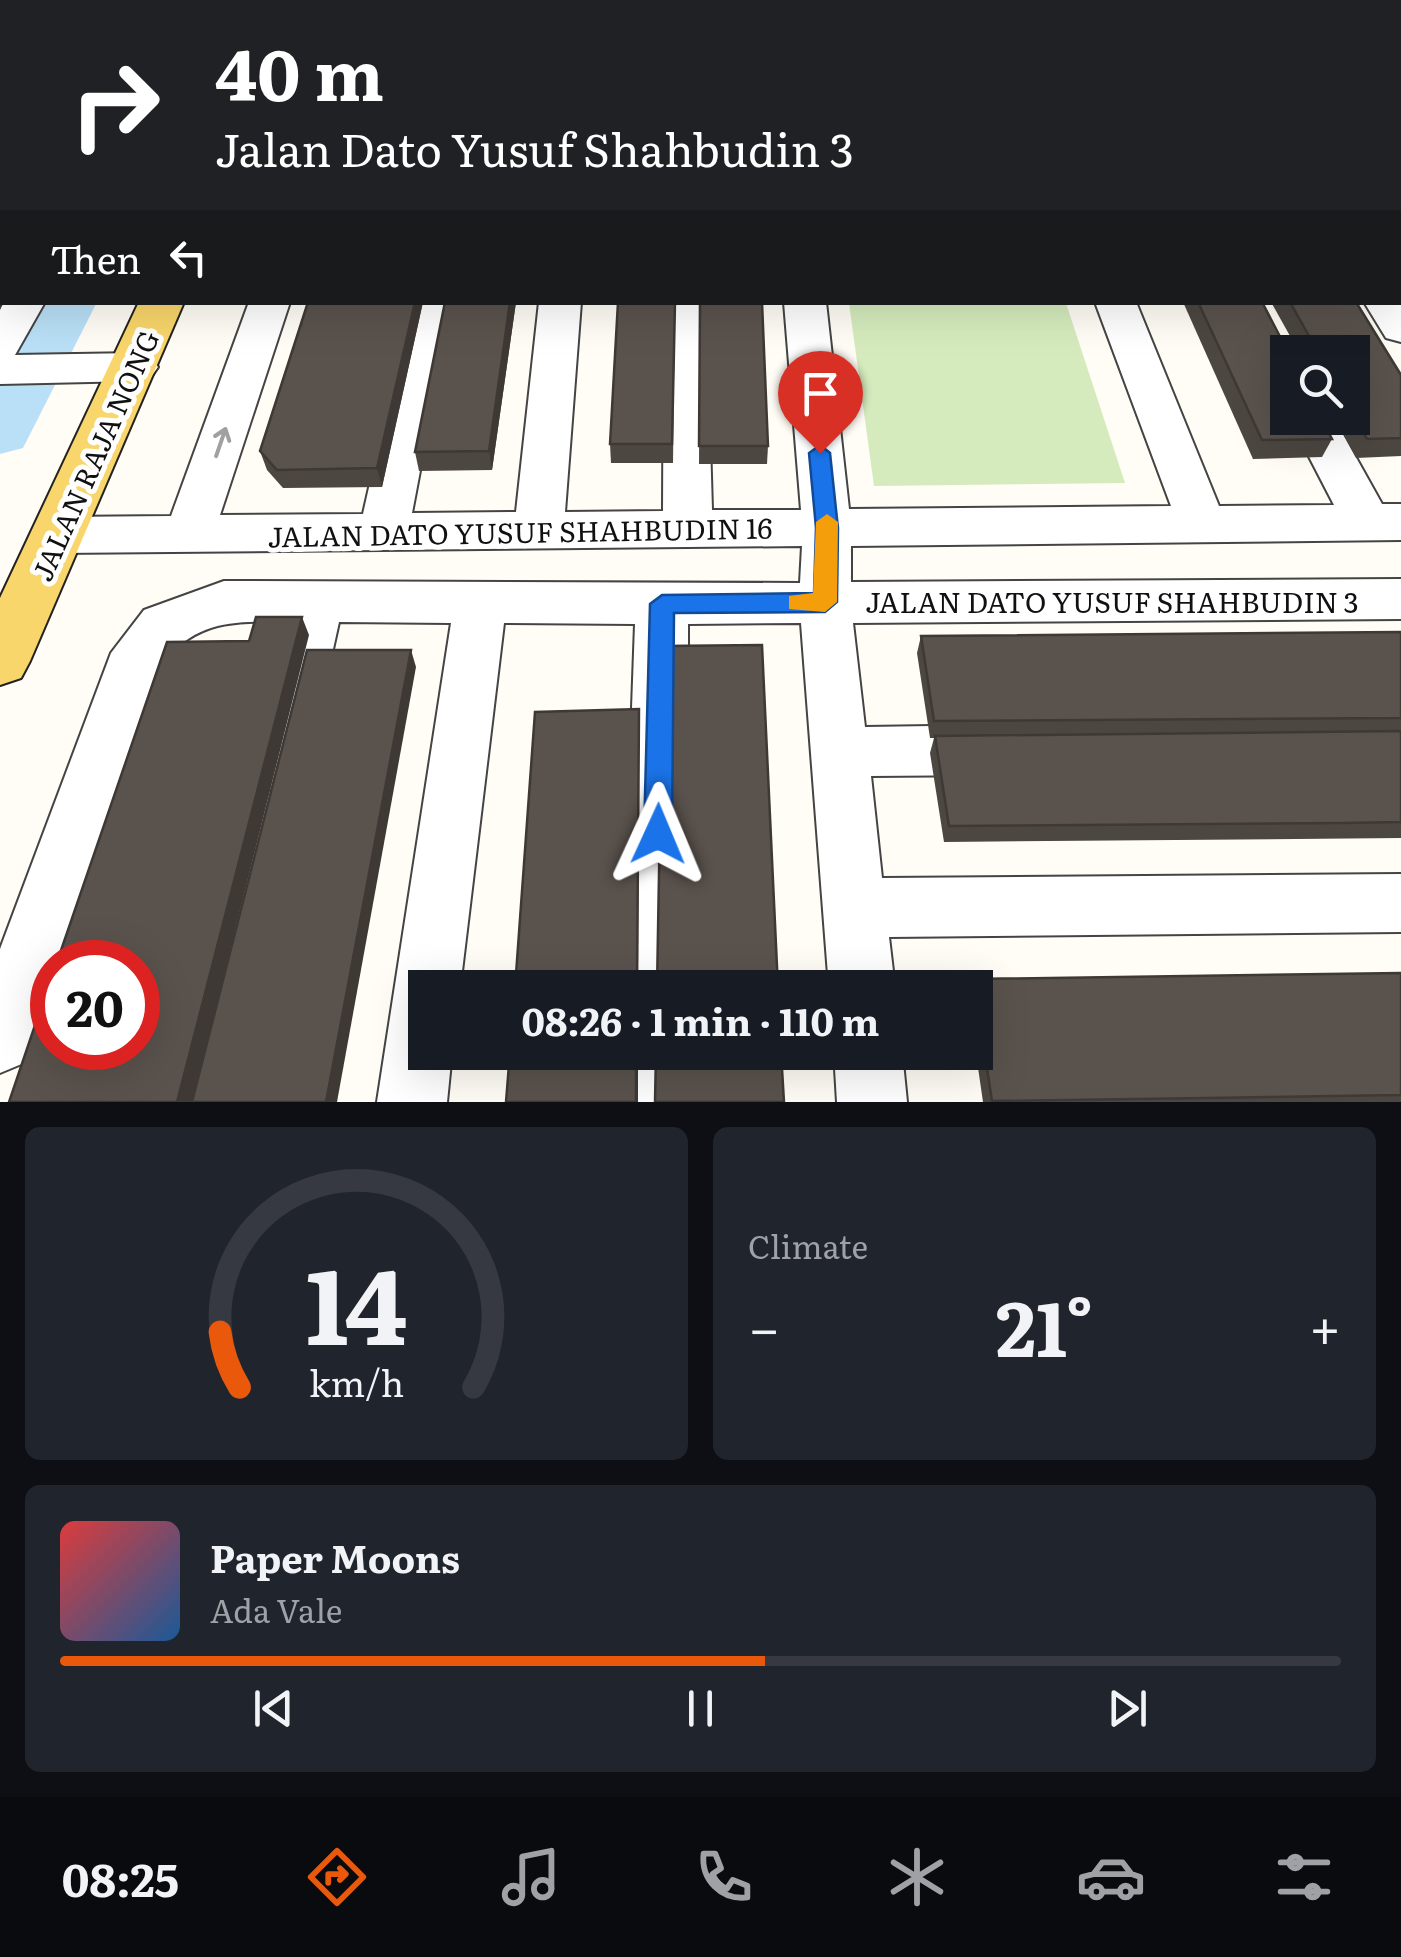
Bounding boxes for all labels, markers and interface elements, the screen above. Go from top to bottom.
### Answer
text: 40 m [215,19,384,123]
icon: right [50,40,180,170]
text: Jalan Dato Yusuf Shahbudin 3 [215,114,854,181]
text: Then [50,229,141,286]
icon: left [161,230,216,285]
street label: JALAN RAJA NONG [20,323,168,587]
map controls [1270,335,1370,435]
button: search [1270,335,1370,435]
pin [778,351,863,454]
icon: arrive [793,366,848,421]
one-way arrow [213,427,231,458]
street label: JALAN DATO YUSUF SHAHBUDIN 16 [267,506,773,556]
street label: JALAN DATO YUSUF SHAHBUDIN 3 [865,580,1359,622]
position arrow [606,782,710,886]
speed limit sign: 20 [30,940,160,1070]
text: 08:26 · 1 min · 110 m [522,991,879,1048]
text: Climate [748,1221,868,1269]
text: 14 [306,1223,407,1377]
text: 21° [996,1269,1093,1380]
text: − [748,1284,780,1366]
text: + [1309,1284,1341,1366]
text: km/h [309,1355,404,1408]
text: Paper Moons [210,1528,460,1585]
text: Ada Vale [210,1585,342,1633]
icon: previous [246,1681,301,1736]
icon: pause [673,1681,728,1736]
icon: next [1100,1681,1155,1736]
icon: directions [302,1842,372,1912]
icon: music [496,1842,566,1912]
icon: phone [689,1842,759,1912]
icon: climate [882,1842,952,1912]
icon: car [1076,1842,1146,1912]
icon: filters [1269,1842,1339,1912]
text: 08:25 [62,1844,179,1911]

